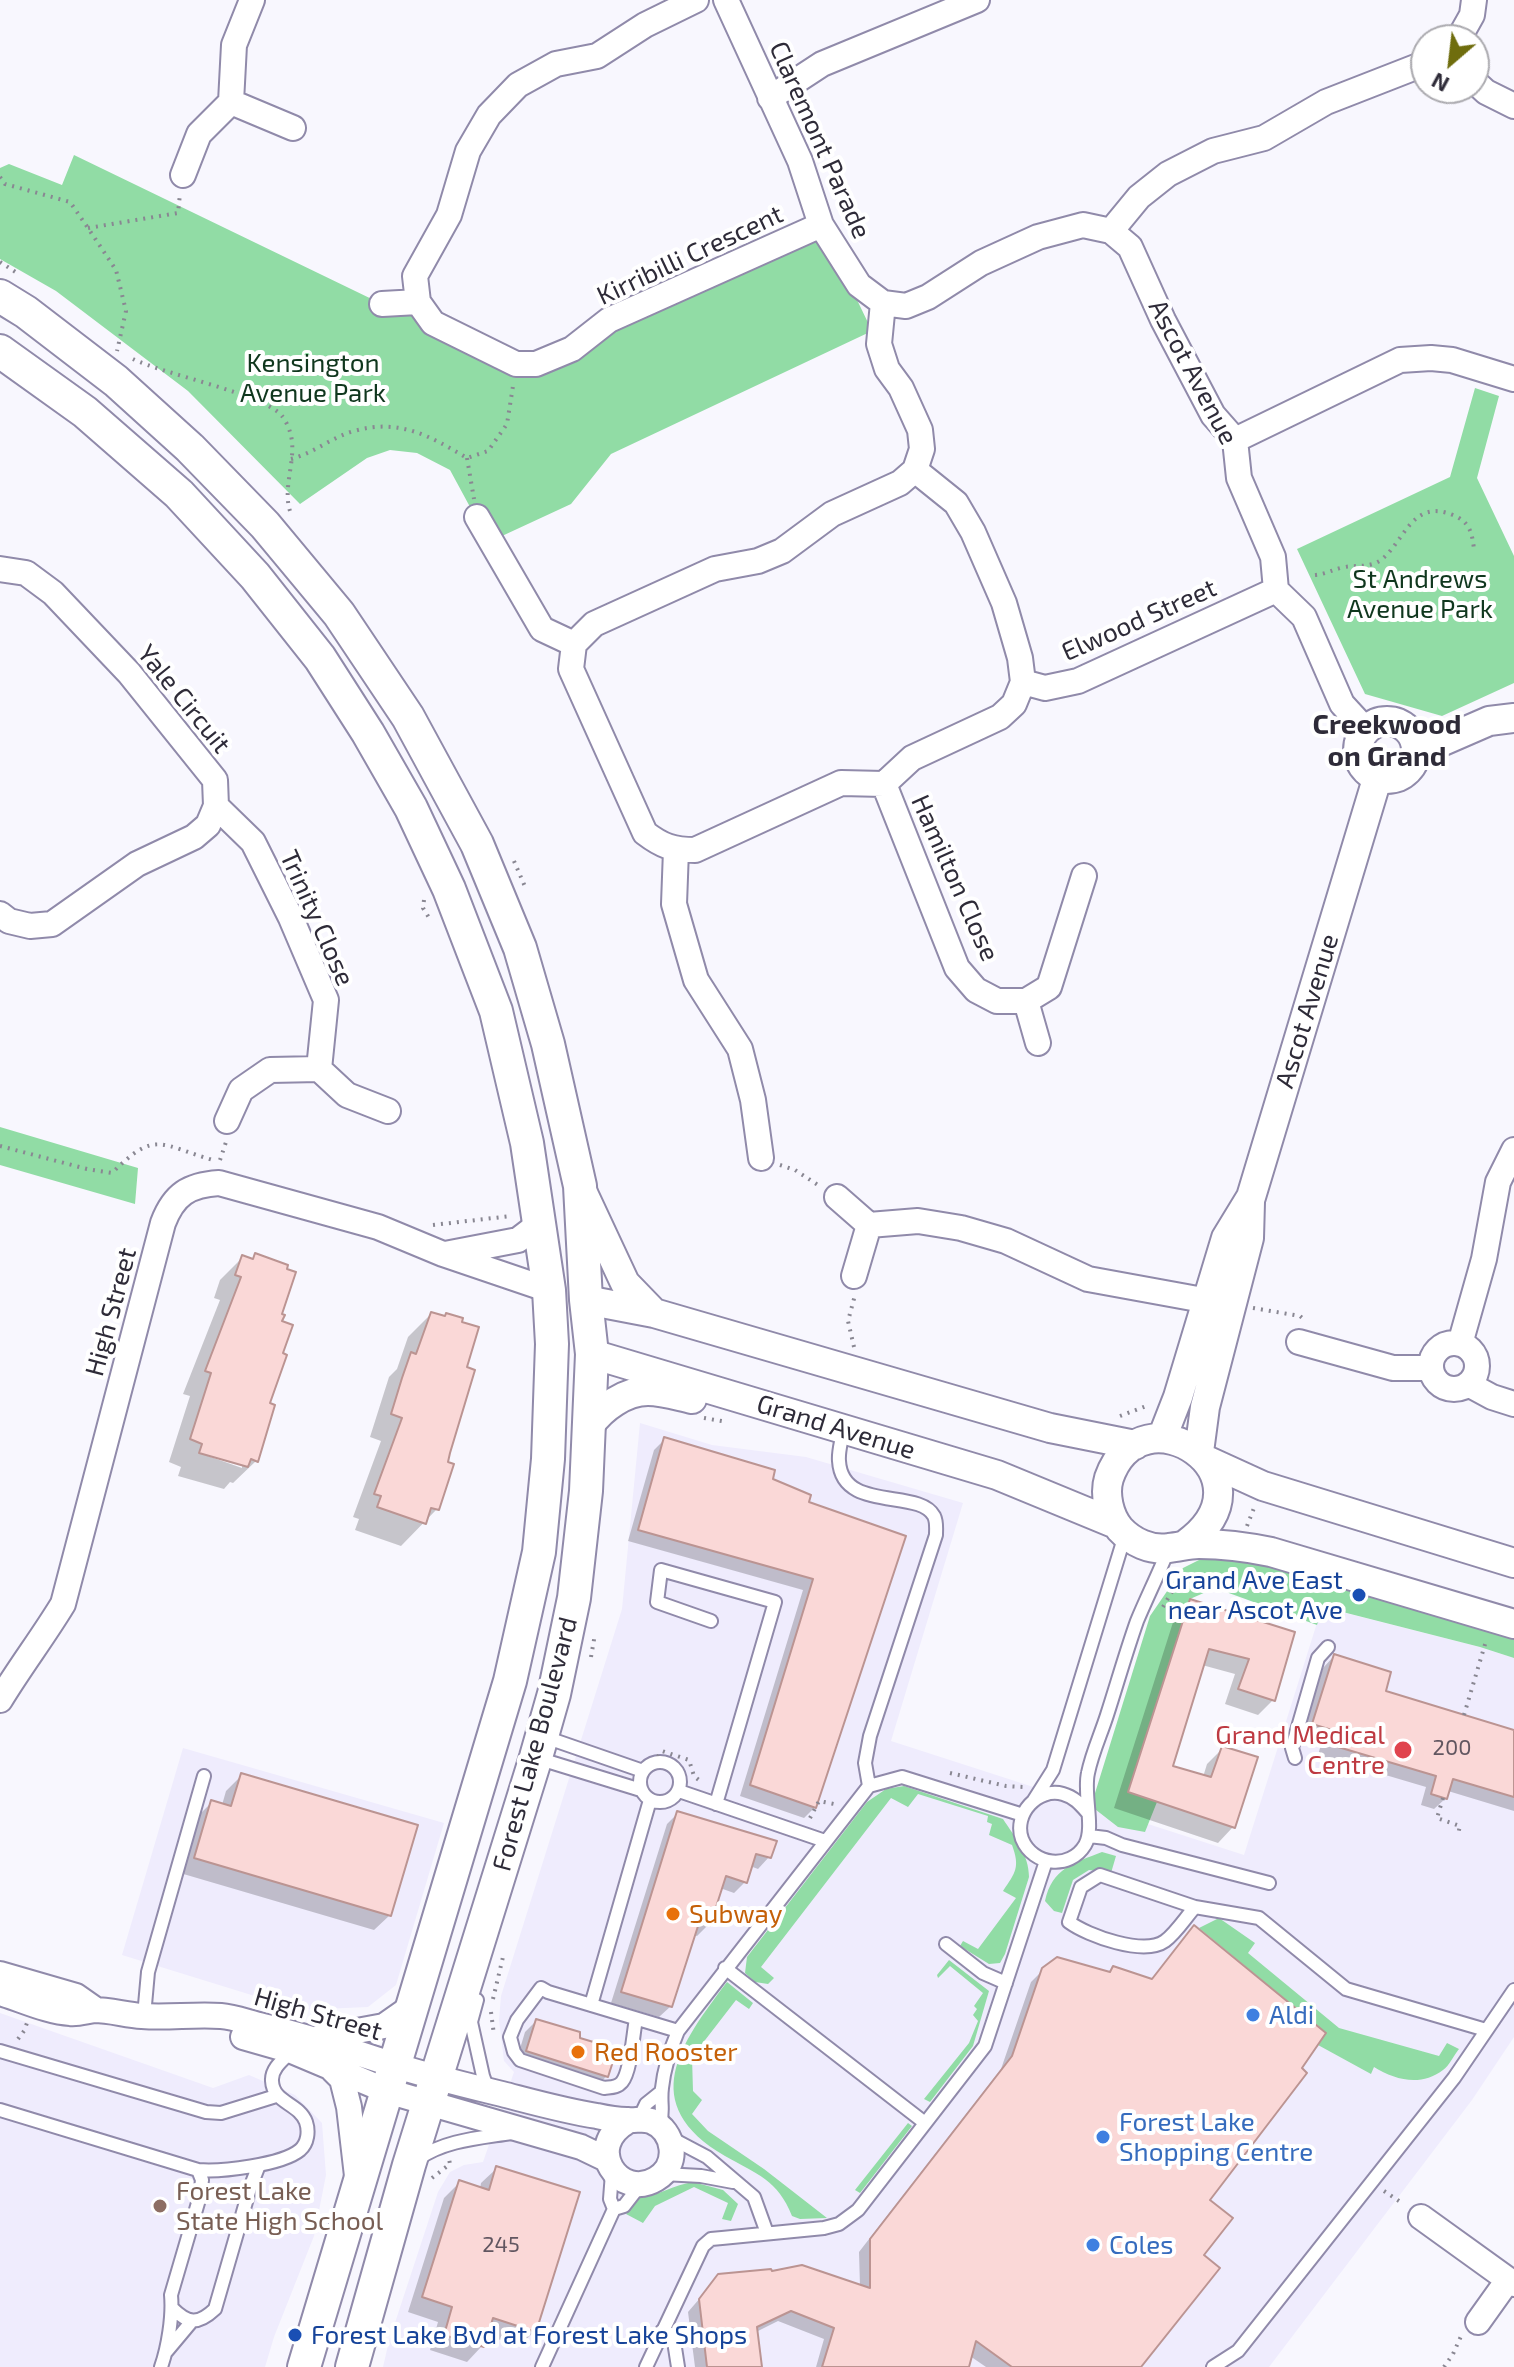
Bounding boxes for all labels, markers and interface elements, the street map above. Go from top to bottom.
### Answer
north arrow [1410,24,1490,104]
street label: Claremont Parade [763,37,877,243]
text: N [1427,68,1453,99]
street label: Kirribilli Crescent [592,198,788,312]
street label: Ascot Avenue [1142,294,1244,450]
park label: Kensington Avenue Park [240,347,386,408]
park label: St Andrews Avenue Park [1347,563,1493,624]
street label: Elwood Street [1057,572,1221,668]
street label: Yale Circuit [131,639,237,759]
district label: Creekwood on Grand [1313,708,1461,774]
street label: Hamilton Close [904,790,1006,966]
street label: Trinity Close [273,845,361,991]
street label: Ascot Avenue [1269,930,1345,1092]
street label: High Street [79,1244,143,1380]
street label: Grand Avenue [753,1388,919,1466]
place label: Grand Ave East near Ascot Ave [1165,1564,1343,1626]
marker: Grand Ave East near Ascot Ave [1350,1586,1368,1604]
street label: Forest Lake Boulevard [486,1613,584,1875]
place label: Grand Medical Centre [1215,1719,1385,1780]
house number: 200 [1433,1735,1471,1761]
marker: Grand Medical Centre [1392,1739,1414,1761]
place label: Subway [689,1898,783,1930]
marker: Subway [664,1905,682,1923]
street label: High Street [251,1981,385,2047]
place label: Aldi [1269,1999,1314,2031]
marker: Aldi [1244,2006,1262,2024]
place label: Red Rooster [594,2036,738,2068]
marker: Red Rooster [569,2043,587,2061]
place label: Forest Lake Shopping Centre [1119,2106,1313,2168]
marker: Forest Lake Shopping Centre [1094,2128,1112,2146]
place label: Forest Lake State High School [176,2175,383,2236]
marker: Forest Lake State High School [151,2197,169,2215]
place label: Coles [1109,2229,1173,2261]
house number: 245 [482,2232,520,2258]
marker: Coles [1084,2236,1102,2254]
place label: Forest Lake Bvd at Forest Lake Shops [311,2319,747,2351]
marker: Forest Lake Bvd at Forest Lake Shops [286,2326,304,2344]

